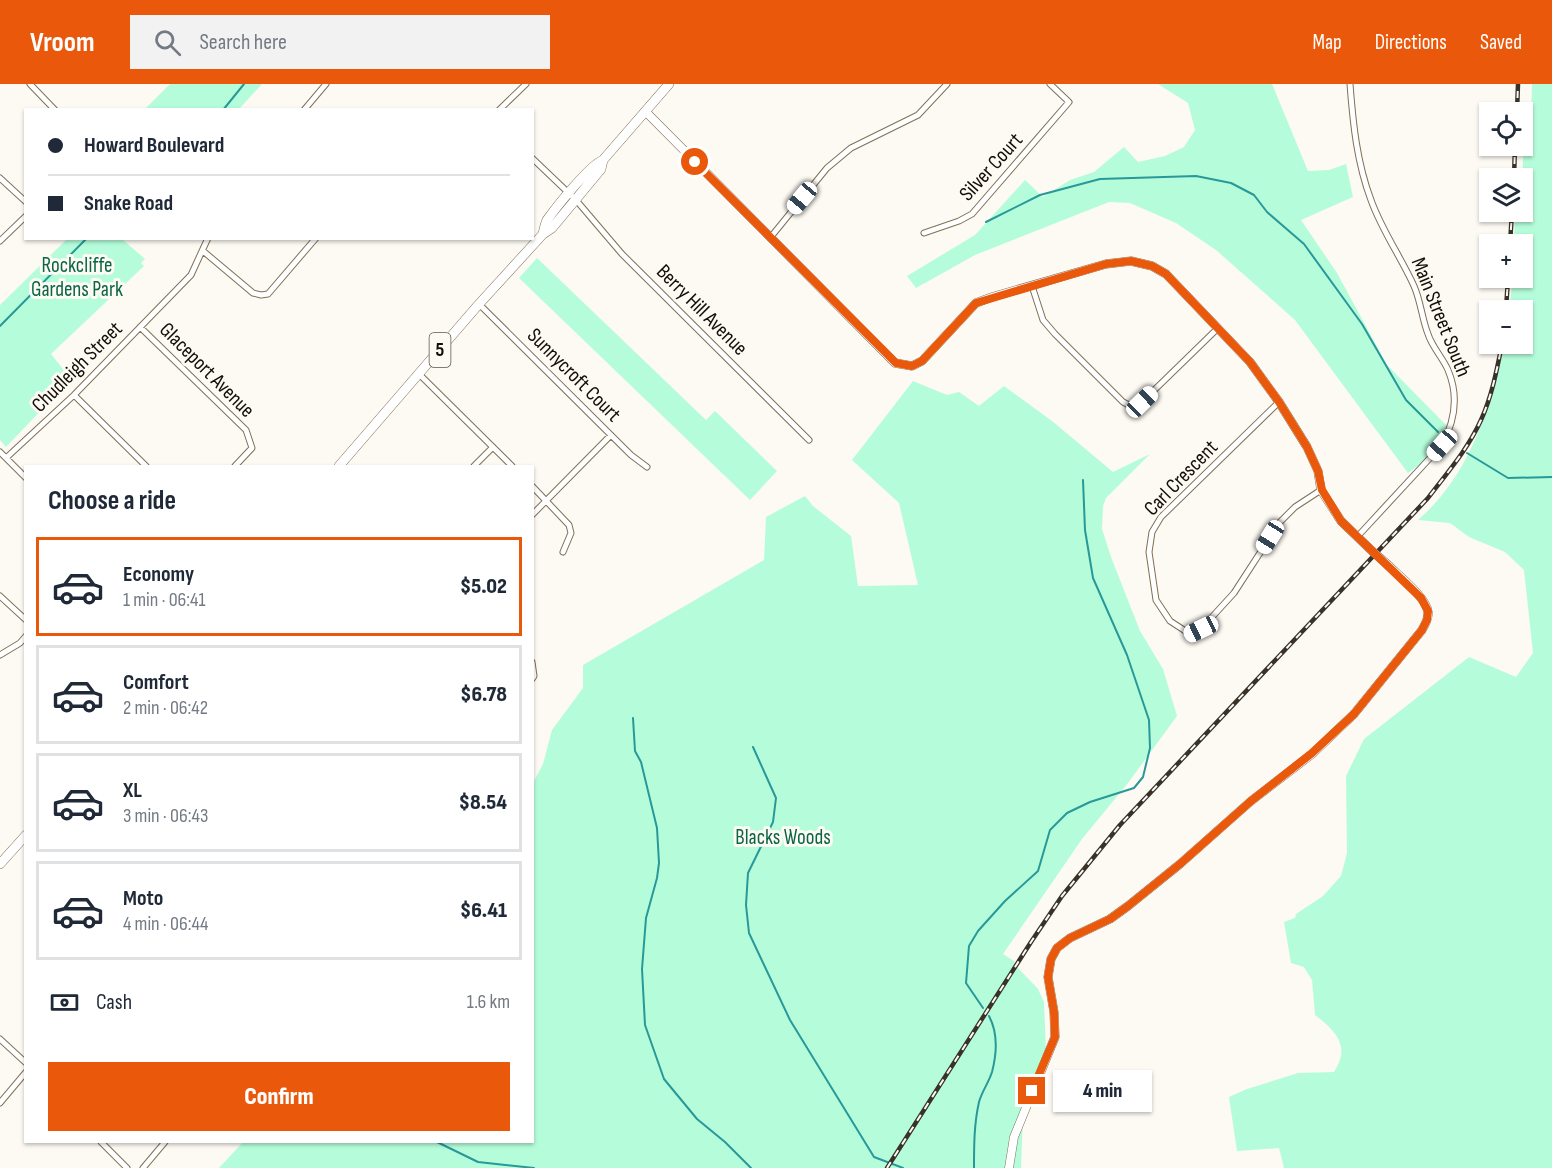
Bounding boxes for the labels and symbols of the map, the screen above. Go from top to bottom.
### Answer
street label: Silver Court [954,128,1028,206]
route start [681,148,708,175]
car [784,178,820,218]
park label: Rockcliffe Gardens Park [31,253,123,302]
street label: Main Street South [1406,254,1476,380]
street label: Berry Hill Avenue [651,259,753,361]
street label: Chudleigh Street [26,316,128,418]
street label: Glaceport Avenue [154,317,260,423]
street label: Sunnycroft Court [522,323,626,427]
road number: 5 [430,333,450,367]
car [1123,383,1161,421]
car [1423,426,1461,464]
street label: Carl Crescent [1139,435,1223,521]
car [1253,517,1287,557]
car [1181,613,1221,645]
park label: Blacks Woods [735,825,831,850]
callout: 4 min [1053,1070,1152,1112]
route end [1018,1077,1045,1104]

